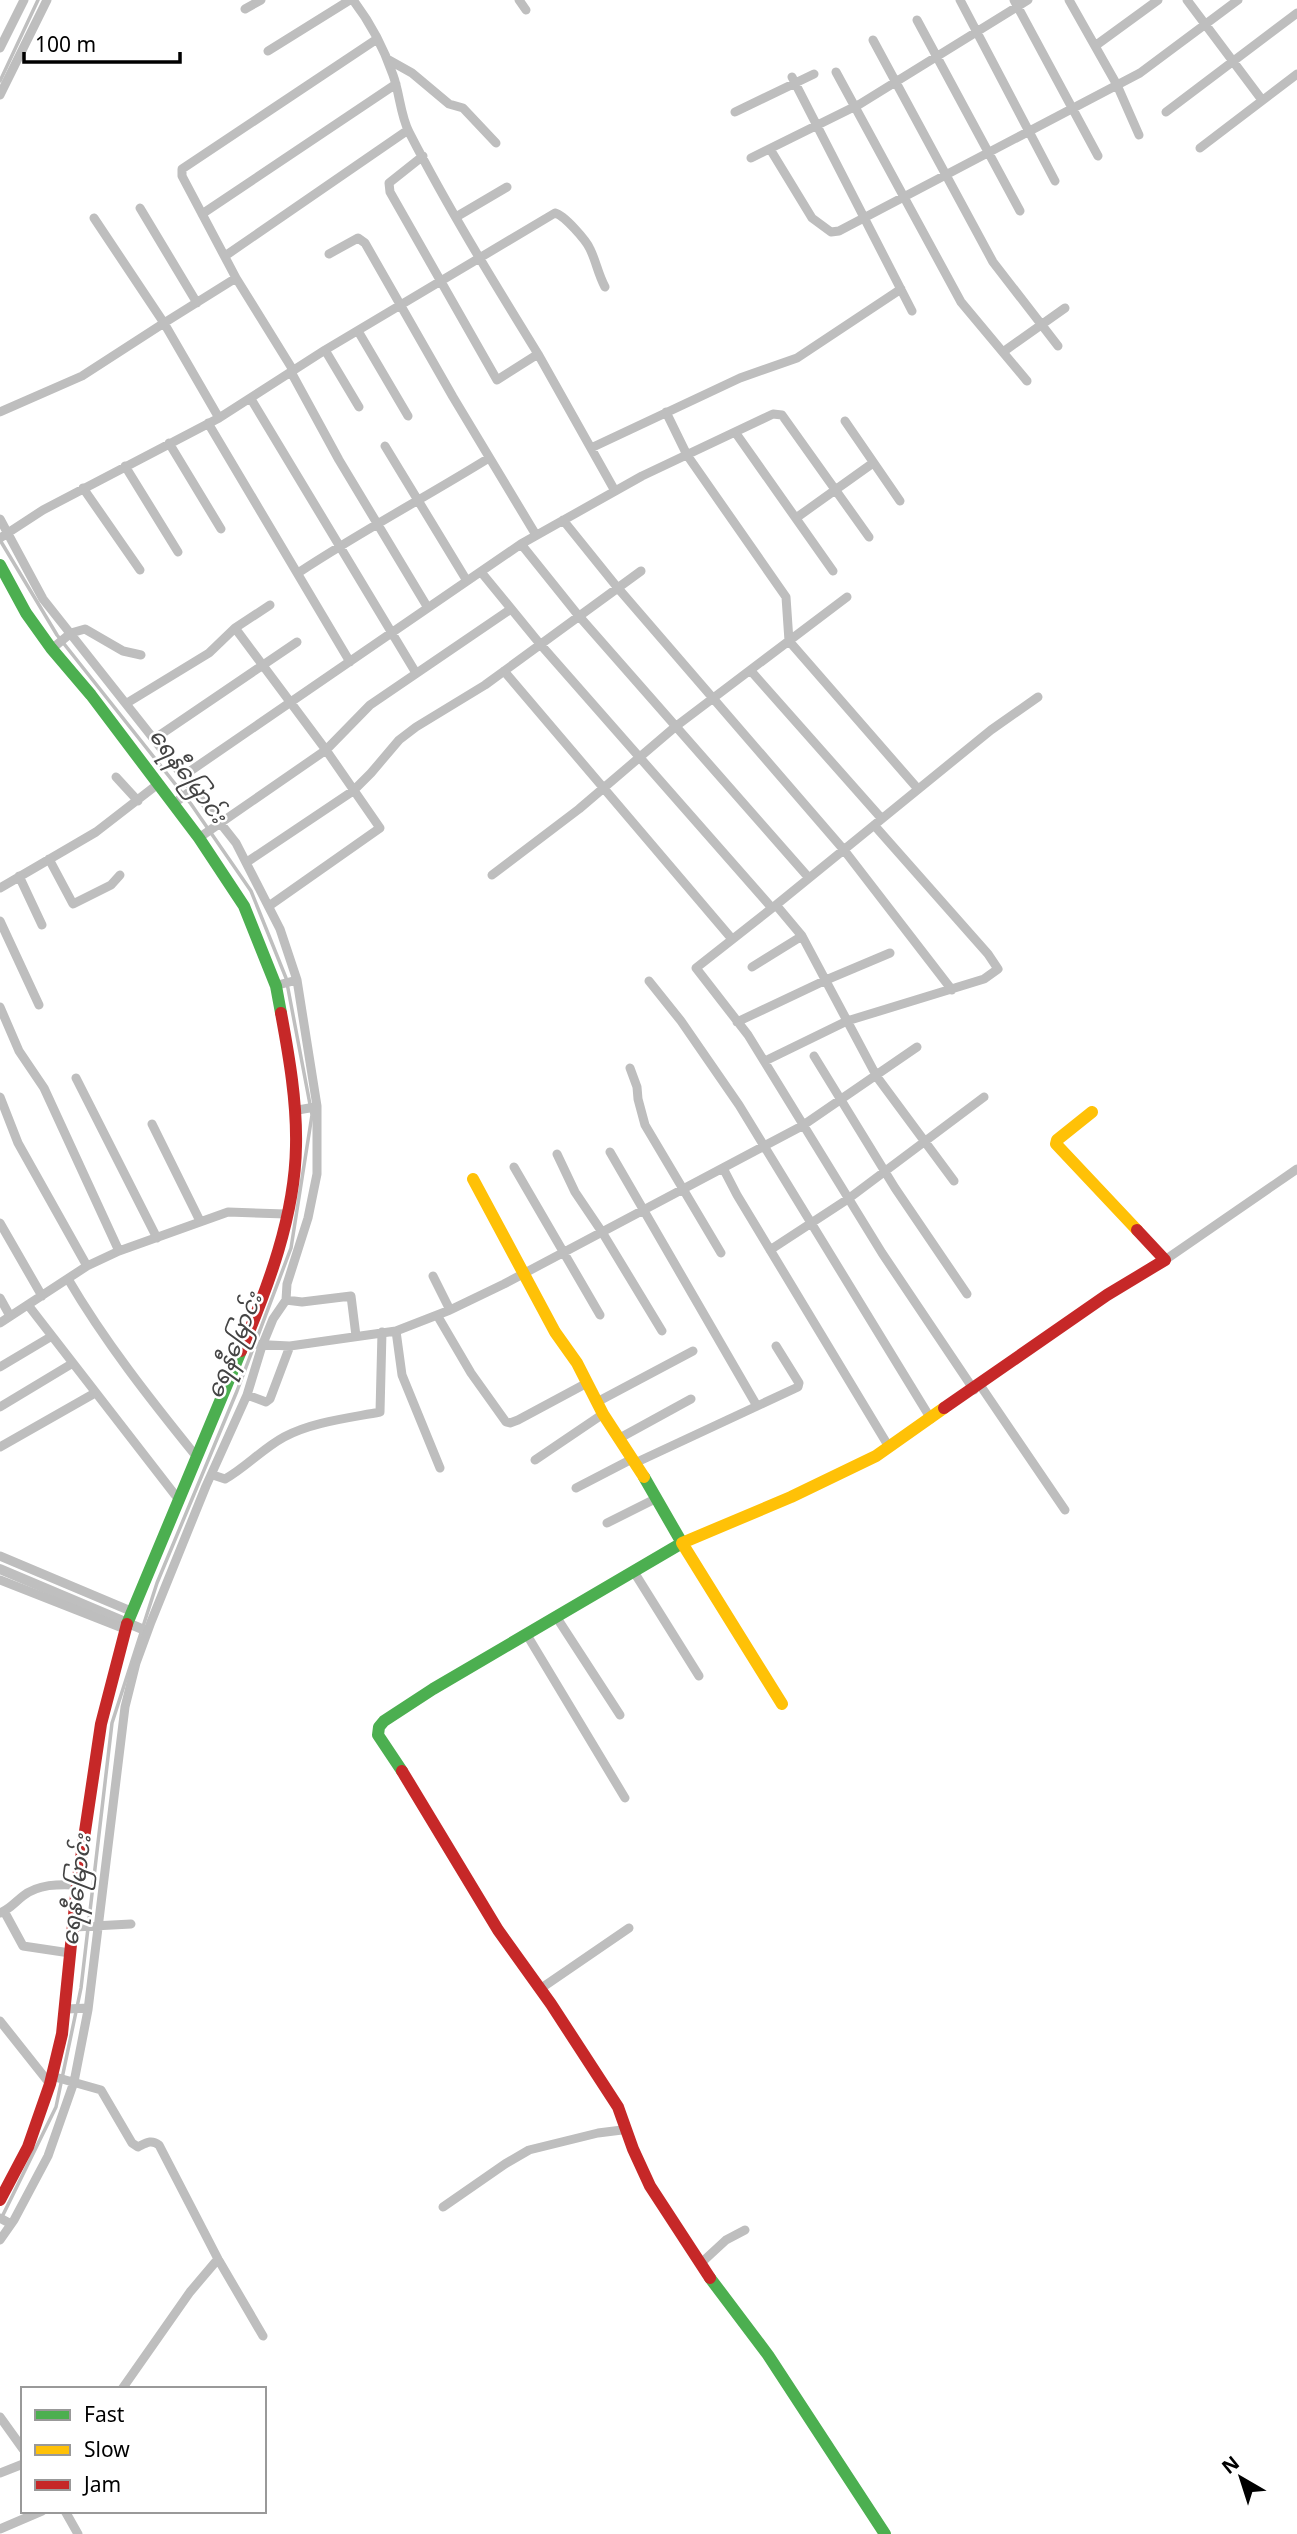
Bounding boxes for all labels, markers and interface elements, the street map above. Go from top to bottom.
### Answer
scale bar [24,21,180,65]
text: 100 m [35,30,96,58]
water label: ရေနီမြောင်း [139,721,237,833]
water label: ရေနီမြောင်း [197,1285,273,1404]
water label: ရေနီမြောင်း [52,1831,102,1948]
legend [21,2387,266,2513]
text: Fast [84,2400,125,2428]
text: Slow [84,2435,130,2463]
north arrow [1206,2443,1276,2513]
text: N [1216,2450,1244,2480]
text: Jam [82,2470,121,2498]

